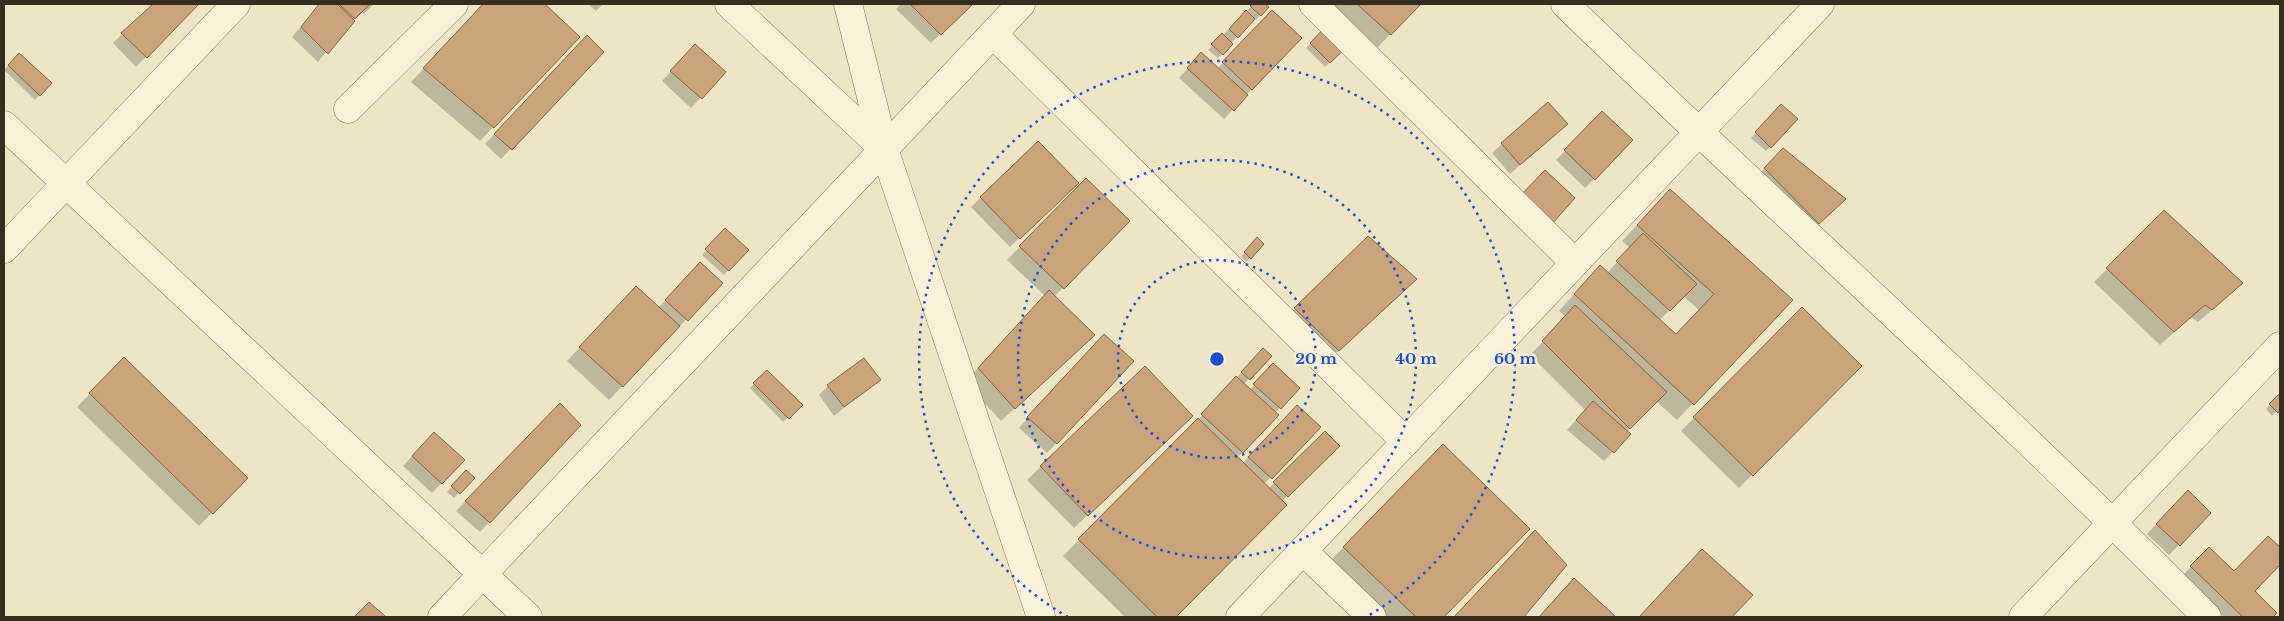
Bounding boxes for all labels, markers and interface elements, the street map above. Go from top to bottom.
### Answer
text: 20 m [1295,349,1337,368]
text: 40 m [1395,349,1437,368]
text: 60 m [1494,349,1536,368]
centre of rings [1208,350,1226,368]

